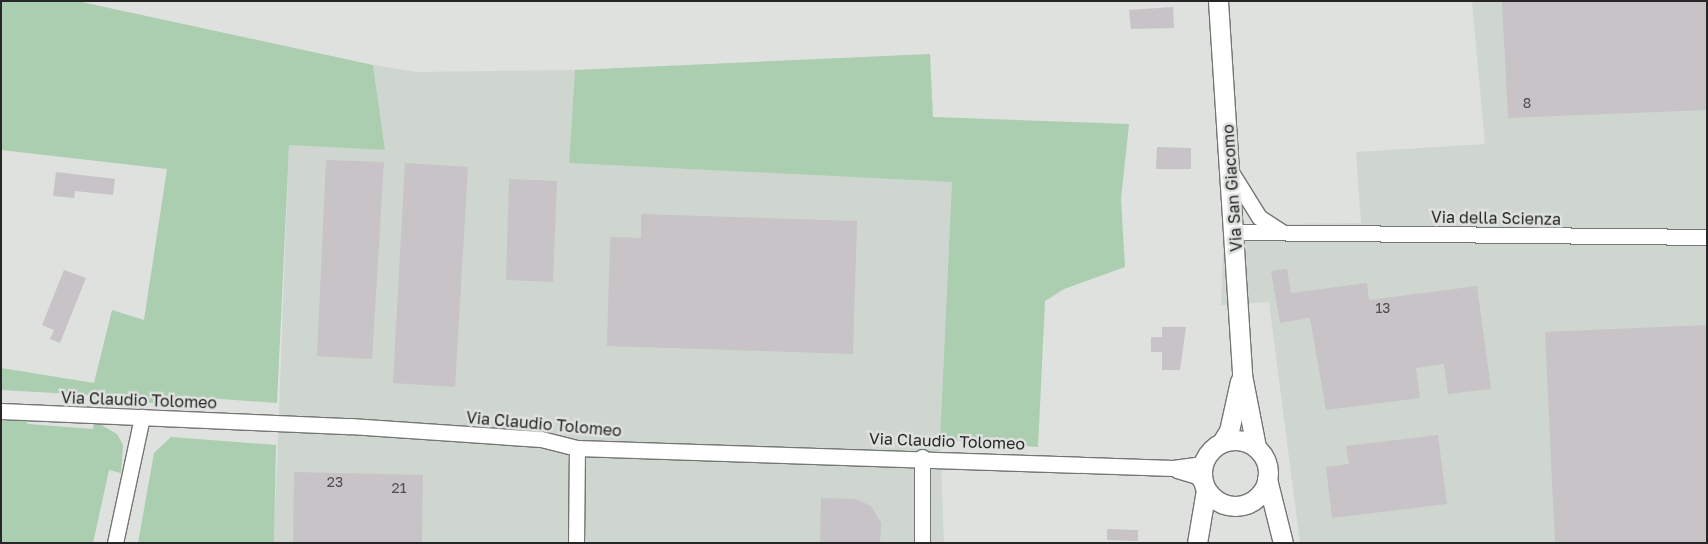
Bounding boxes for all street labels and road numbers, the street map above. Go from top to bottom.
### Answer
street label: Via San Giacomo [1218,124,1246,252]
street label: Via della Scienza [1431,207,1561,229]
street label: Via Claudio Tolomeo [61,388,217,412]
street label: Via Claudio Tolomeo [465,408,623,440]
street label: Via Claudio Tolomeo [869,429,1025,453]

